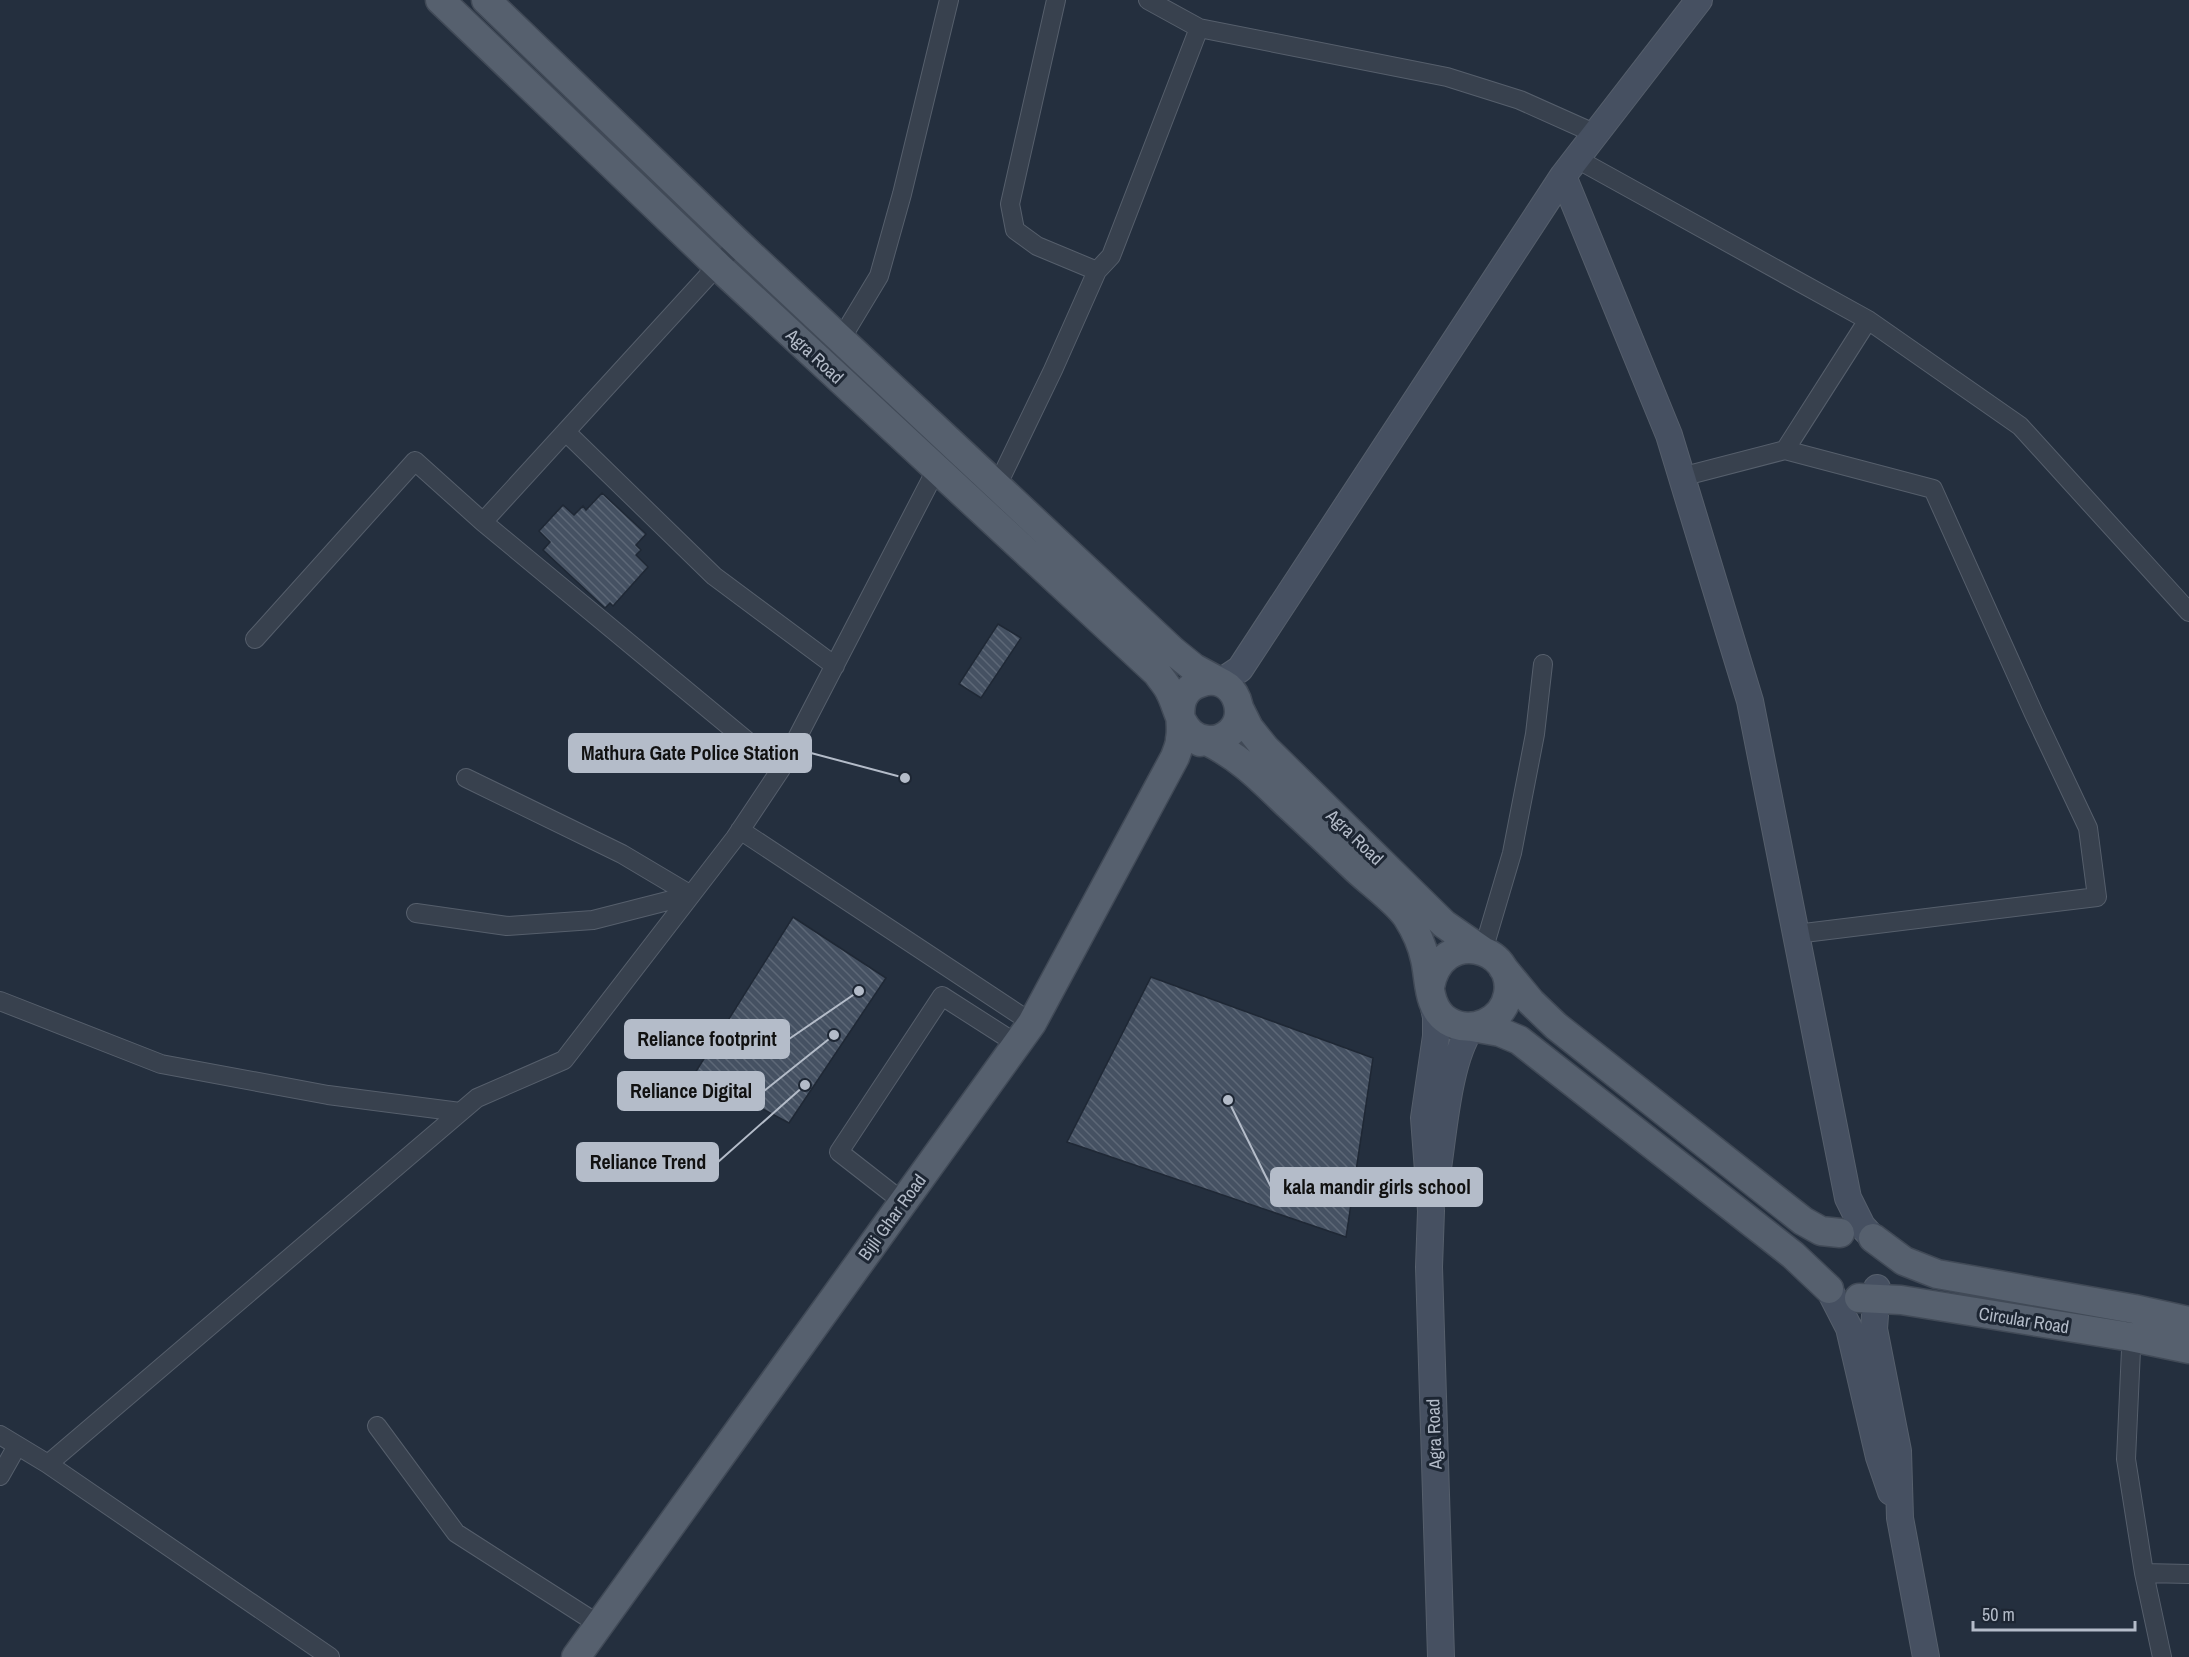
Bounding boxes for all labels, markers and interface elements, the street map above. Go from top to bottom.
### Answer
street label: Agra Road [780,322,849,389]
callout: Mathura Gate Police Station [569,734,811,772]
text: Mathura Gate Police Station [581,739,799,766]
street label: Agra Road [1320,803,1389,871]
callout: Reliance footprint [625,1020,789,1058]
text: Reliance footprint [637,1025,777,1052]
callout: Reliance Digital [618,1072,764,1110]
text: Reliance Digital [630,1077,752,1104]
callout: Reliance Trend [577,1143,718,1181]
text: Reliance Trend [590,1148,706,1175]
callout: kala mandir girls school [1271,1168,1482,1206]
street label: Bijli Ghar Road [852,1169,932,1265]
text: kala mandir girls school [1283,1173,1471,1200]
street label: Circular Road [1977,1301,2071,1339]
street label: Agra Road [1420,1398,1448,1471]
scale bar [1973,1594,2135,1632]
text: 50 m [1982,1602,2015,1627]

